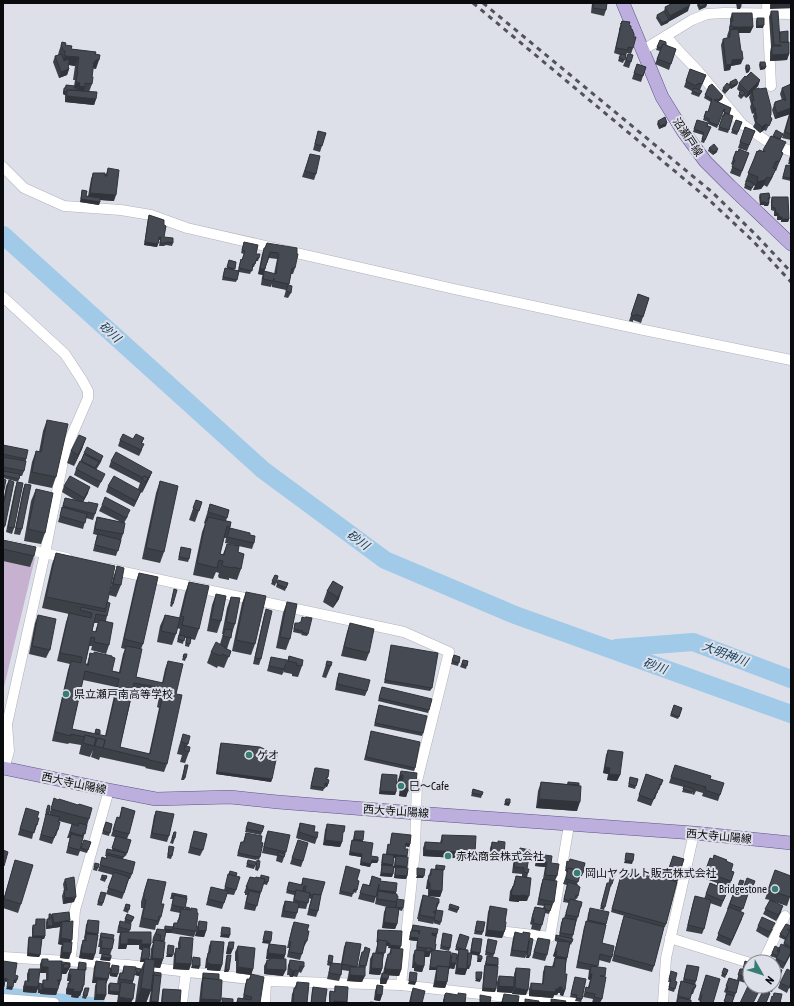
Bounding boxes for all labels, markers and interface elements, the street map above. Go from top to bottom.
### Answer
street label: 沼瀬戸線 [671,115,705,159]
water label: 砂川 [96,319,125,347]
water label: 砂川 [344,527,373,554]
water label: 大明神川 [700,639,752,670]
water label: 砂川 [641,655,671,677]
place label: 県立瀬戸南高等学校 [74,688,173,700]
marker: 県立瀬戸南高等学校 [61,689,71,699]
place label: ゲオ [257,749,279,761]
marker: ゲオ [244,750,254,760]
street label: 西大寺山陽線 [40,770,108,796]
place label: 巳～Cafe [409,780,449,792]
marker: 巳～Cafe [396,781,406,791]
street label: 西大寺山陽線 [363,803,429,819]
street label: 西大寺山陽線 [686,827,752,845]
place label: 赤松商会株式会社 [456,850,544,862]
marker: 赤松商会株式会社 [443,851,453,861]
place label: 岡山ヤクルト販売株式会社 [585,867,717,879]
marker: 岡山ヤクルト販売株式会社 [572,868,582,878]
place label: Bridgestone [719,883,767,895]
marker: Bridgestone [770,884,780,894]
north arrow [742,954,782,994]
text: N [763,974,776,987]

